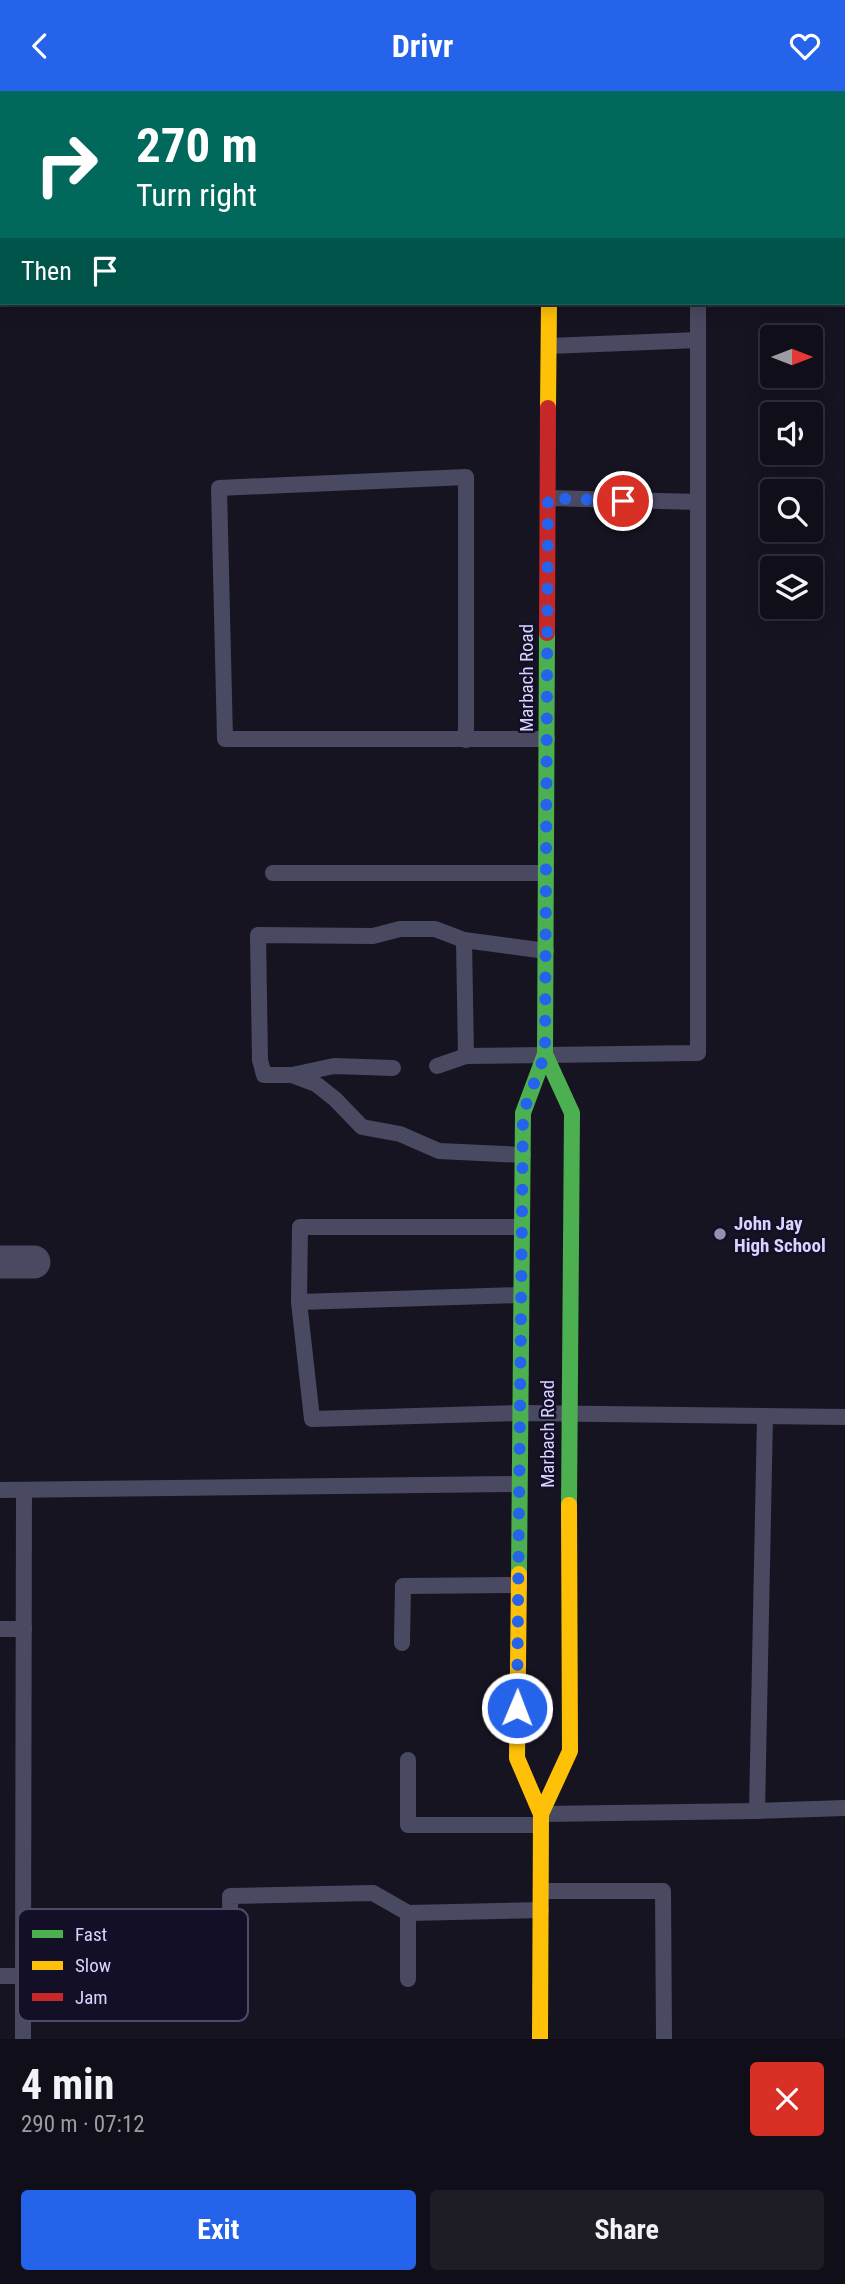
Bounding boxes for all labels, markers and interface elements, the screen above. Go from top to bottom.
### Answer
icon: back [21,27,59,65]
text: Drivr [392,27,453,65]
icon: heart [786,27,824,65]
text: 270 m [136,117,258,174]
icon: right [21,119,112,210]
text: Turn right [136,176,257,214]
icon: arrive [86,252,124,290]
text: Then [21,256,72,286]
north arrow [760,325,822,389]
map controls [760,325,823,619]
button: sound [760,402,823,465]
pin [593,471,653,531]
button: search [760,479,823,542]
icon: arrive [604,482,642,520]
button: layers [760,556,823,619]
street label: Marbach Road [515,624,538,732]
place label: John Jay High School [734,1212,826,1257]
marker: John Jay High School [712,1226,728,1242]
street label: Marbach Road [536,1380,559,1488]
position arrow [480,1671,554,1745]
legend [18,1909,248,2021]
text: Fast [75,1923,107,1946]
text: Slow [75,1954,111,1977]
text: Jam [75,1986,108,2009]
text: 4 min [21,2060,114,2109]
button: close [750,2062,824,2136]
text: 290 m · 07:12 [21,2111,145,2138]
button: Exit [21,2190,416,2270]
button: Share [430,2190,824,2270]

